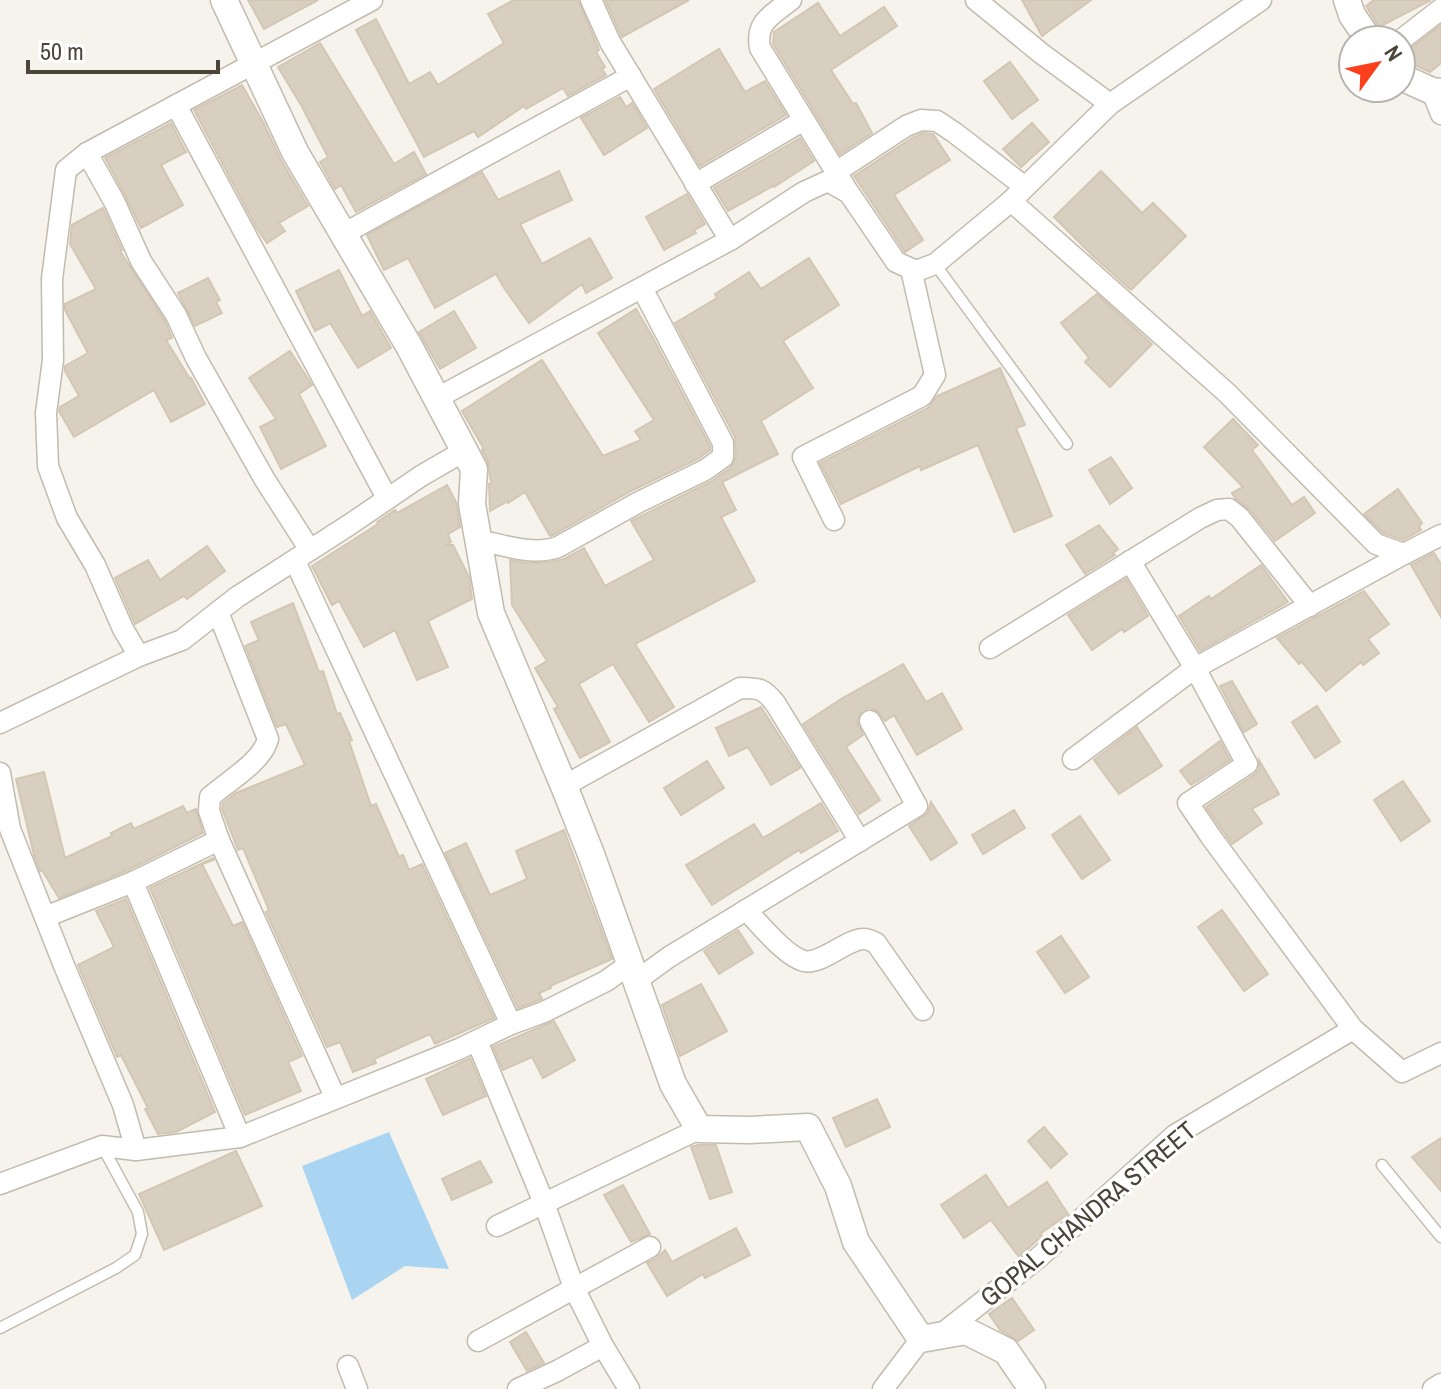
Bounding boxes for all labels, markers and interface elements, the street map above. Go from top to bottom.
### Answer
scale bar [28,24,218,74]
north arrow [1337,24,1417,104]
text: 50 m [40,35,84,67]
text: N [1378,39,1410,67]
street label: GOPAL CHANDRA STREET [972,1113,1203,1314]

